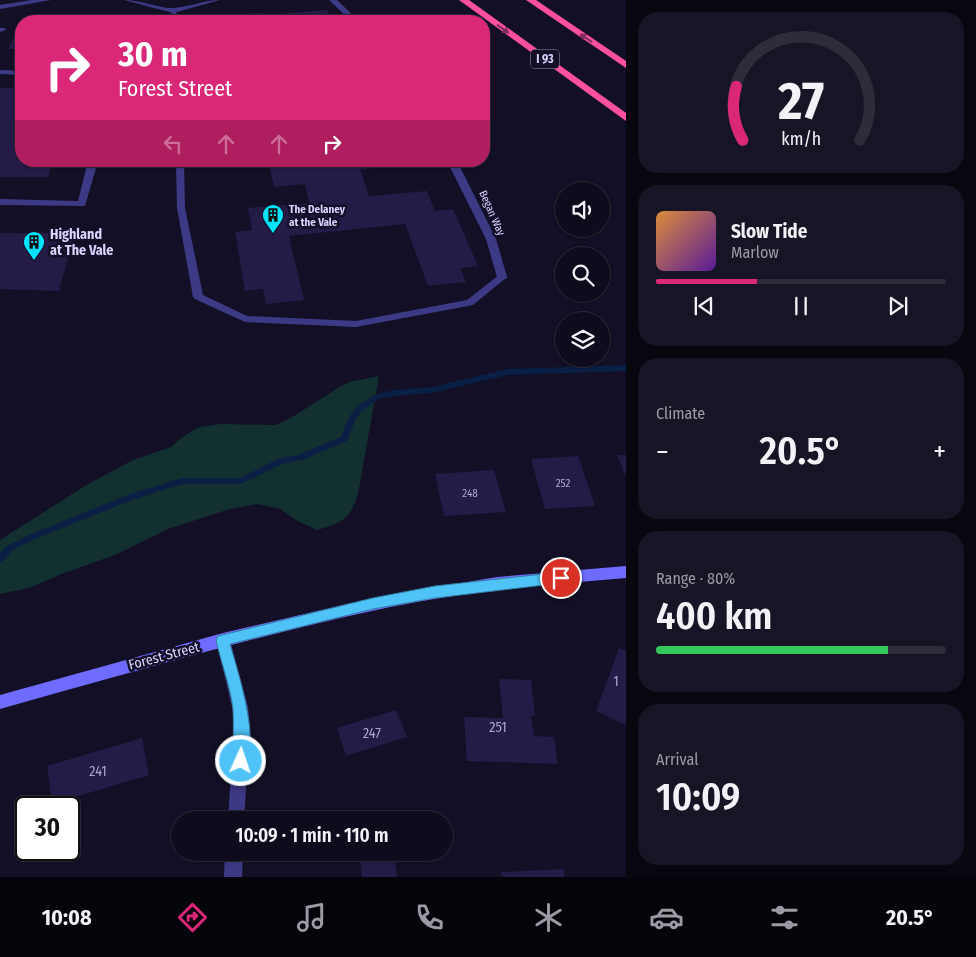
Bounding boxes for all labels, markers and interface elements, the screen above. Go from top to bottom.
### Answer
one-way arrow [496,23,509,34]
text: 30 m [118,33,188,75]
one-way arrow [579,33,592,43]
icon: right [35,35,100,100]
road number: I 93 [531,50,559,68]
text: 27 [777,70,824,133]
text: Forest Street [118,75,232,102]
text: km/h [781,128,821,150]
icon: left [159,130,187,158]
icon: ahead [212,130,240,158]
icon: ahead [265,130,293,158]
icon: right [318,130,346,158]
map controls [555,182,610,367]
button: sound [555,182,610,237]
street label: Began Way [476,188,508,238]
building icon: The Delaney at the Vale [261,203,285,234]
place label: The Delaney at the Vale [289,203,346,229]
text: Slow Tide [731,220,807,243]
place label: Highland at The Vale [50,226,113,259]
building icon: Highland at The Vale [22,230,46,261]
text: Marlow [731,243,779,262]
button: search [555,247,610,302]
icon: previous [690,292,718,320]
icon: pause [787,292,815,320]
icon: next [884,292,912,320]
button: layers [555,312,610,367]
text: Climate [656,404,705,423]
text: 20.5° [760,428,842,474]
text: − [656,435,669,468]
text: + [933,435,946,468]
house number: 252 [556,477,570,490]
house number: 248 [462,487,478,500]
pin [540,557,582,599]
icon: arrive [547,564,575,592]
text: Range · 80% [656,569,735,588]
text: 400 km [656,593,772,639]
street label: Forest Street [127,638,202,674]
house number: 1 [613,673,619,690]
house number: 251 [489,719,507,736]
house number: 247 [363,725,381,742]
position arrow [214,734,266,786]
text: Arrival [656,750,698,769]
house number: 241 [89,763,107,780]
text: 10:09 [656,774,740,820]
speed limit sign: 30 [15,796,80,861]
text: 10:09 · 1 min · 110 m [236,824,388,847]
icon: directions [175,900,210,935]
icon: music [294,900,329,935]
icon: phone [412,900,447,935]
icon: climate [531,900,566,935]
icon: car [649,900,684,935]
icon: filters [767,900,802,935]
text: 10:08 [42,904,92,931]
text: 20.5° [886,904,934,931]

